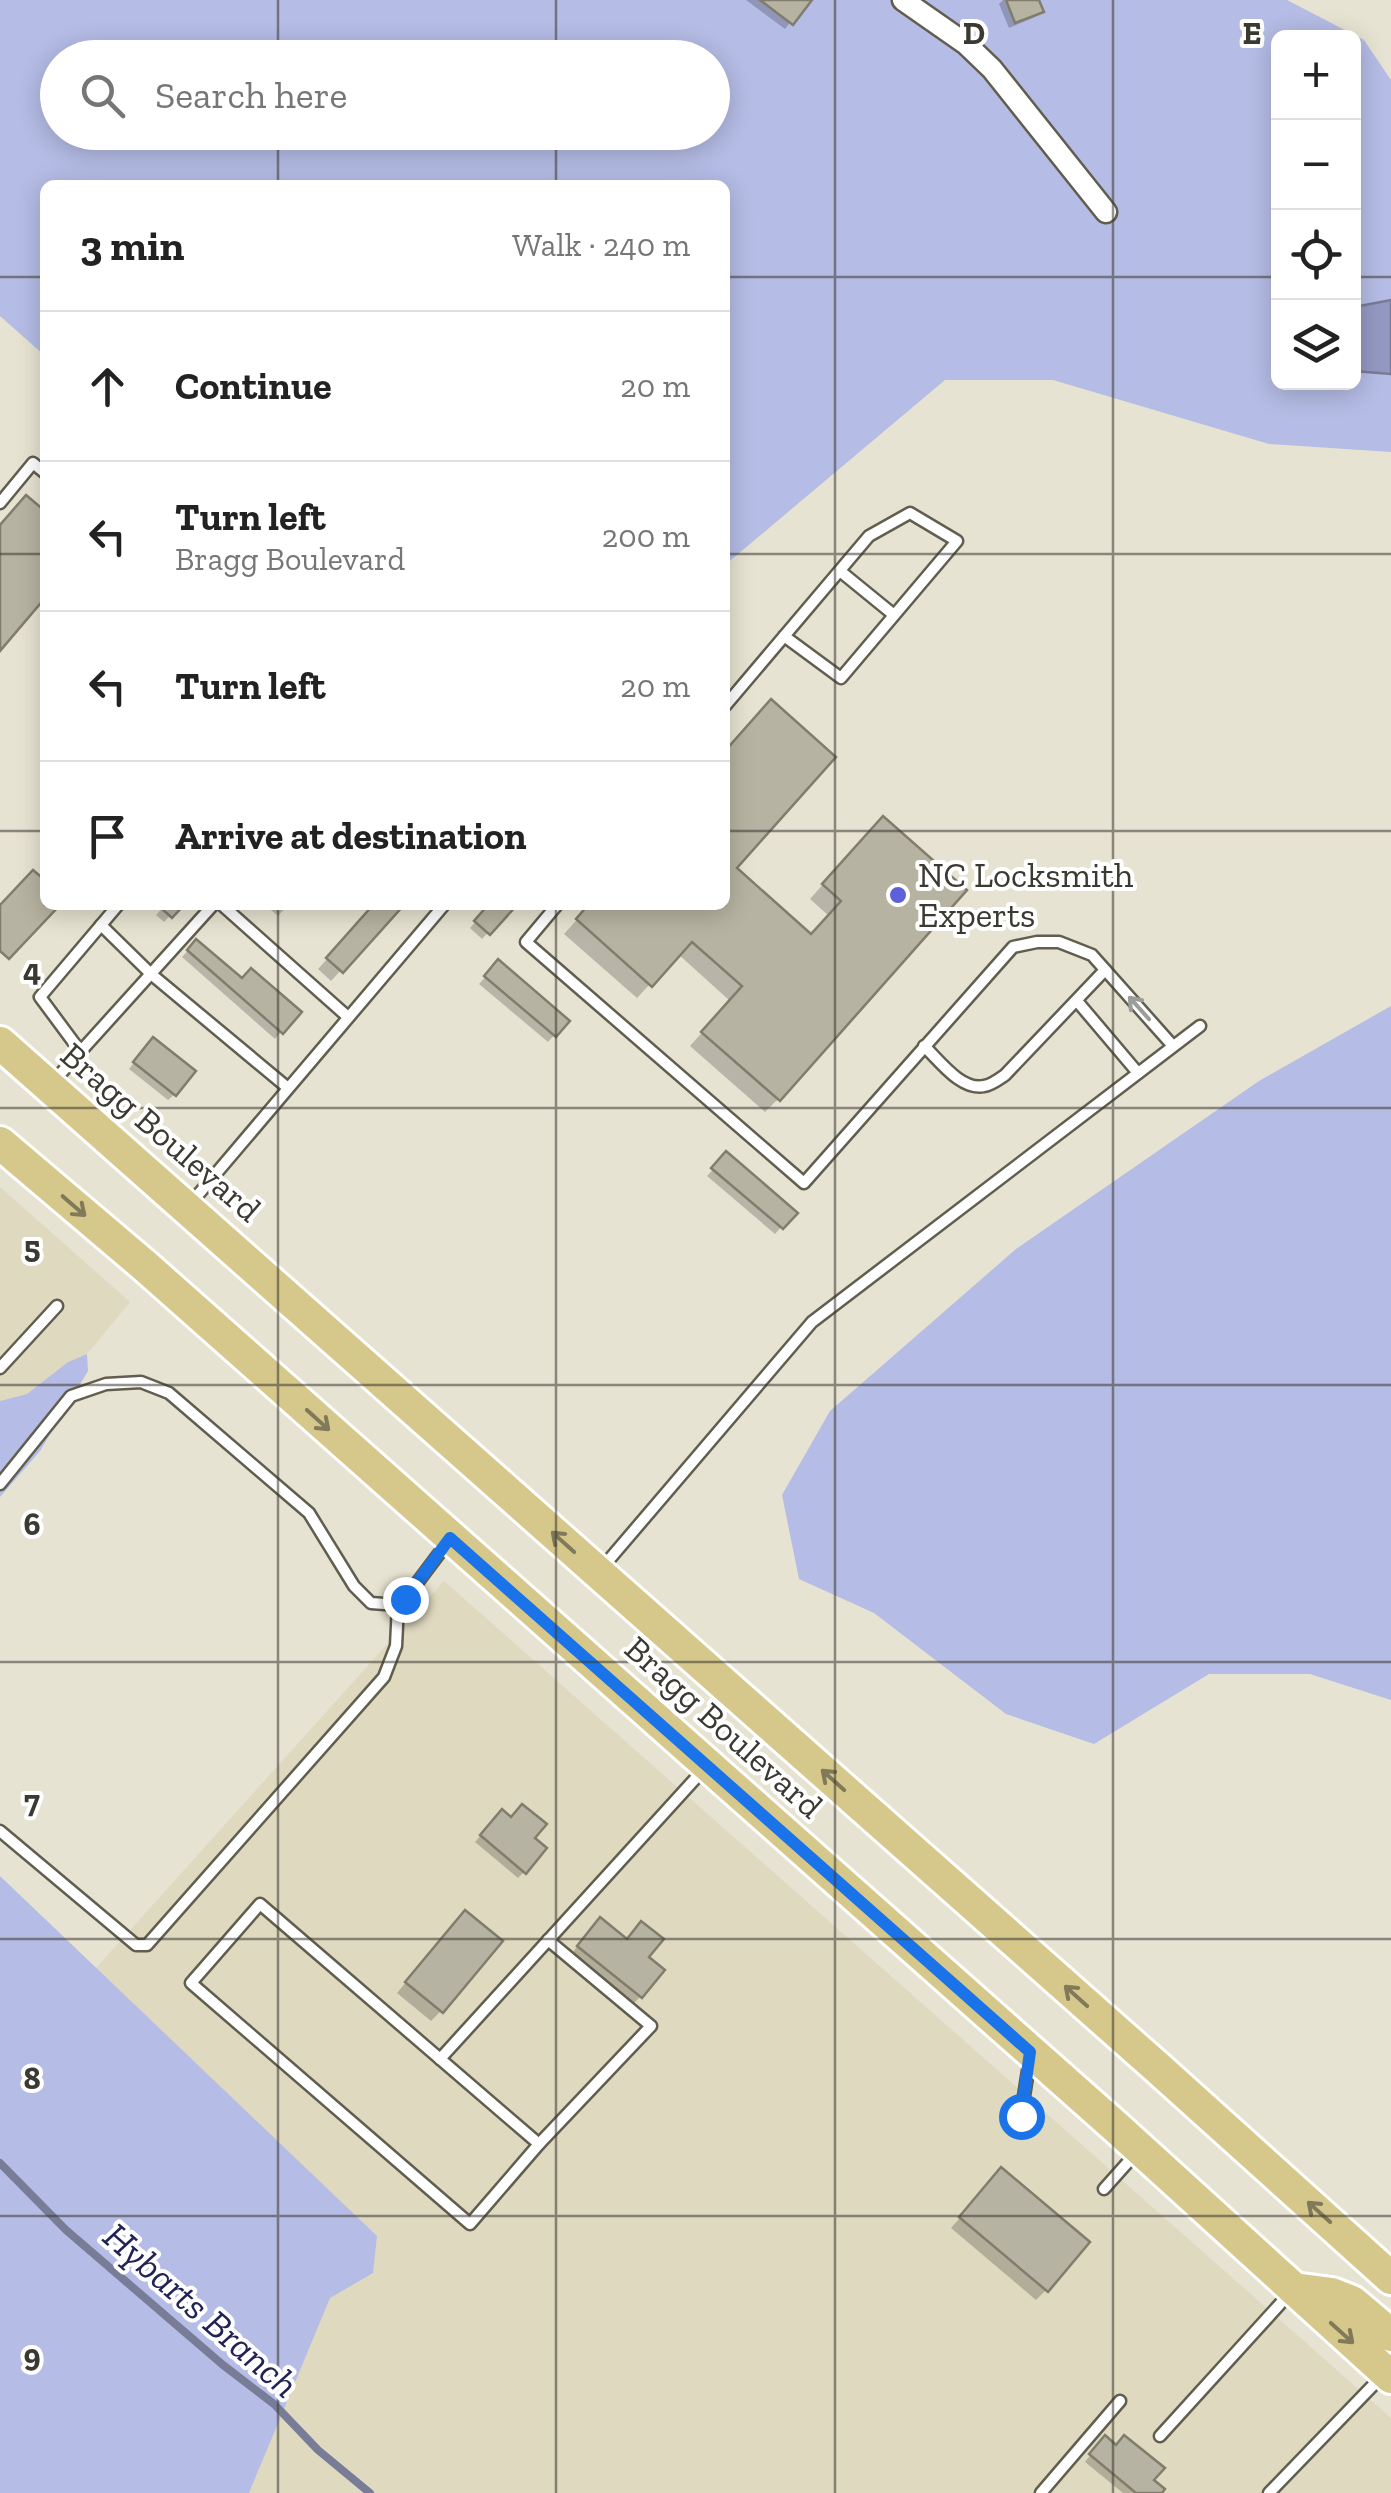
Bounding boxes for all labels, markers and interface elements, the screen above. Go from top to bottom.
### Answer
text: D [963,14,985,52]
text: E [1243,14,1261,52]
map controls [1271,30,1361,390]
button: + [1271,30,1361,120]
search box [40,40,730,150]
icon: search [75,68,130,123]
text: Search here [155,72,347,118]
button: − [1271,120,1361,210]
button: locate [1271,210,1361,300]
text: 3 min [80,220,185,271]
text: Walk · 240 m [512,226,690,264]
button: layers [1271,300,1361,390]
icon: ahead [80,359,135,414]
text: Continue [175,363,332,409]
text: 20 m [620,367,690,405]
text: Turn left [175,494,326,540]
icon: left [80,509,135,564]
text: 200 m [602,517,690,555]
text: Bragg Boulevard [175,540,405,578]
icon: left [80,659,135,714]
text: Turn left [175,663,326,709]
text: 20 m [620,667,690,705]
icon: arrive [80,809,135,864]
text: Arrive at destination [175,813,526,859]
place label: NC Locksmith Experts [918,854,1134,936]
marker: NC Locksmith Experts [887,884,909,906]
text: 4 [23,951,41,989]
one-way arrow [1128,996,1151,1021]
street label: Bragg Boulevard [52,1034,270,1230]
one-way arrow [61,1194,86,1217]
text: 5 [24,1228,40,1266]
one-way arrow [305,1409,330,1432]
text: 6 [23,1505,41,1543]
one-way arrow [551,1531,577,1553]
route end [383,1577,429,1623]
street label: Bragg Boulevard [616,1627,832,1827]
one-way arrow [821,1769,846,1792]
text: 7 [24,1782,40,1820]
one-way arrow [1064,1984,1089,2007]
text: 8 [23,2059,41,2097]
route start [999,2094,1045,2140]
one-way arrow [1307,2201,1332,2224]
water label: Hybarts Branch [94,2213,308,2407]
one-way arrow [1329,2321,1354,2344]
text: 9 [23,2336,41,2374]

